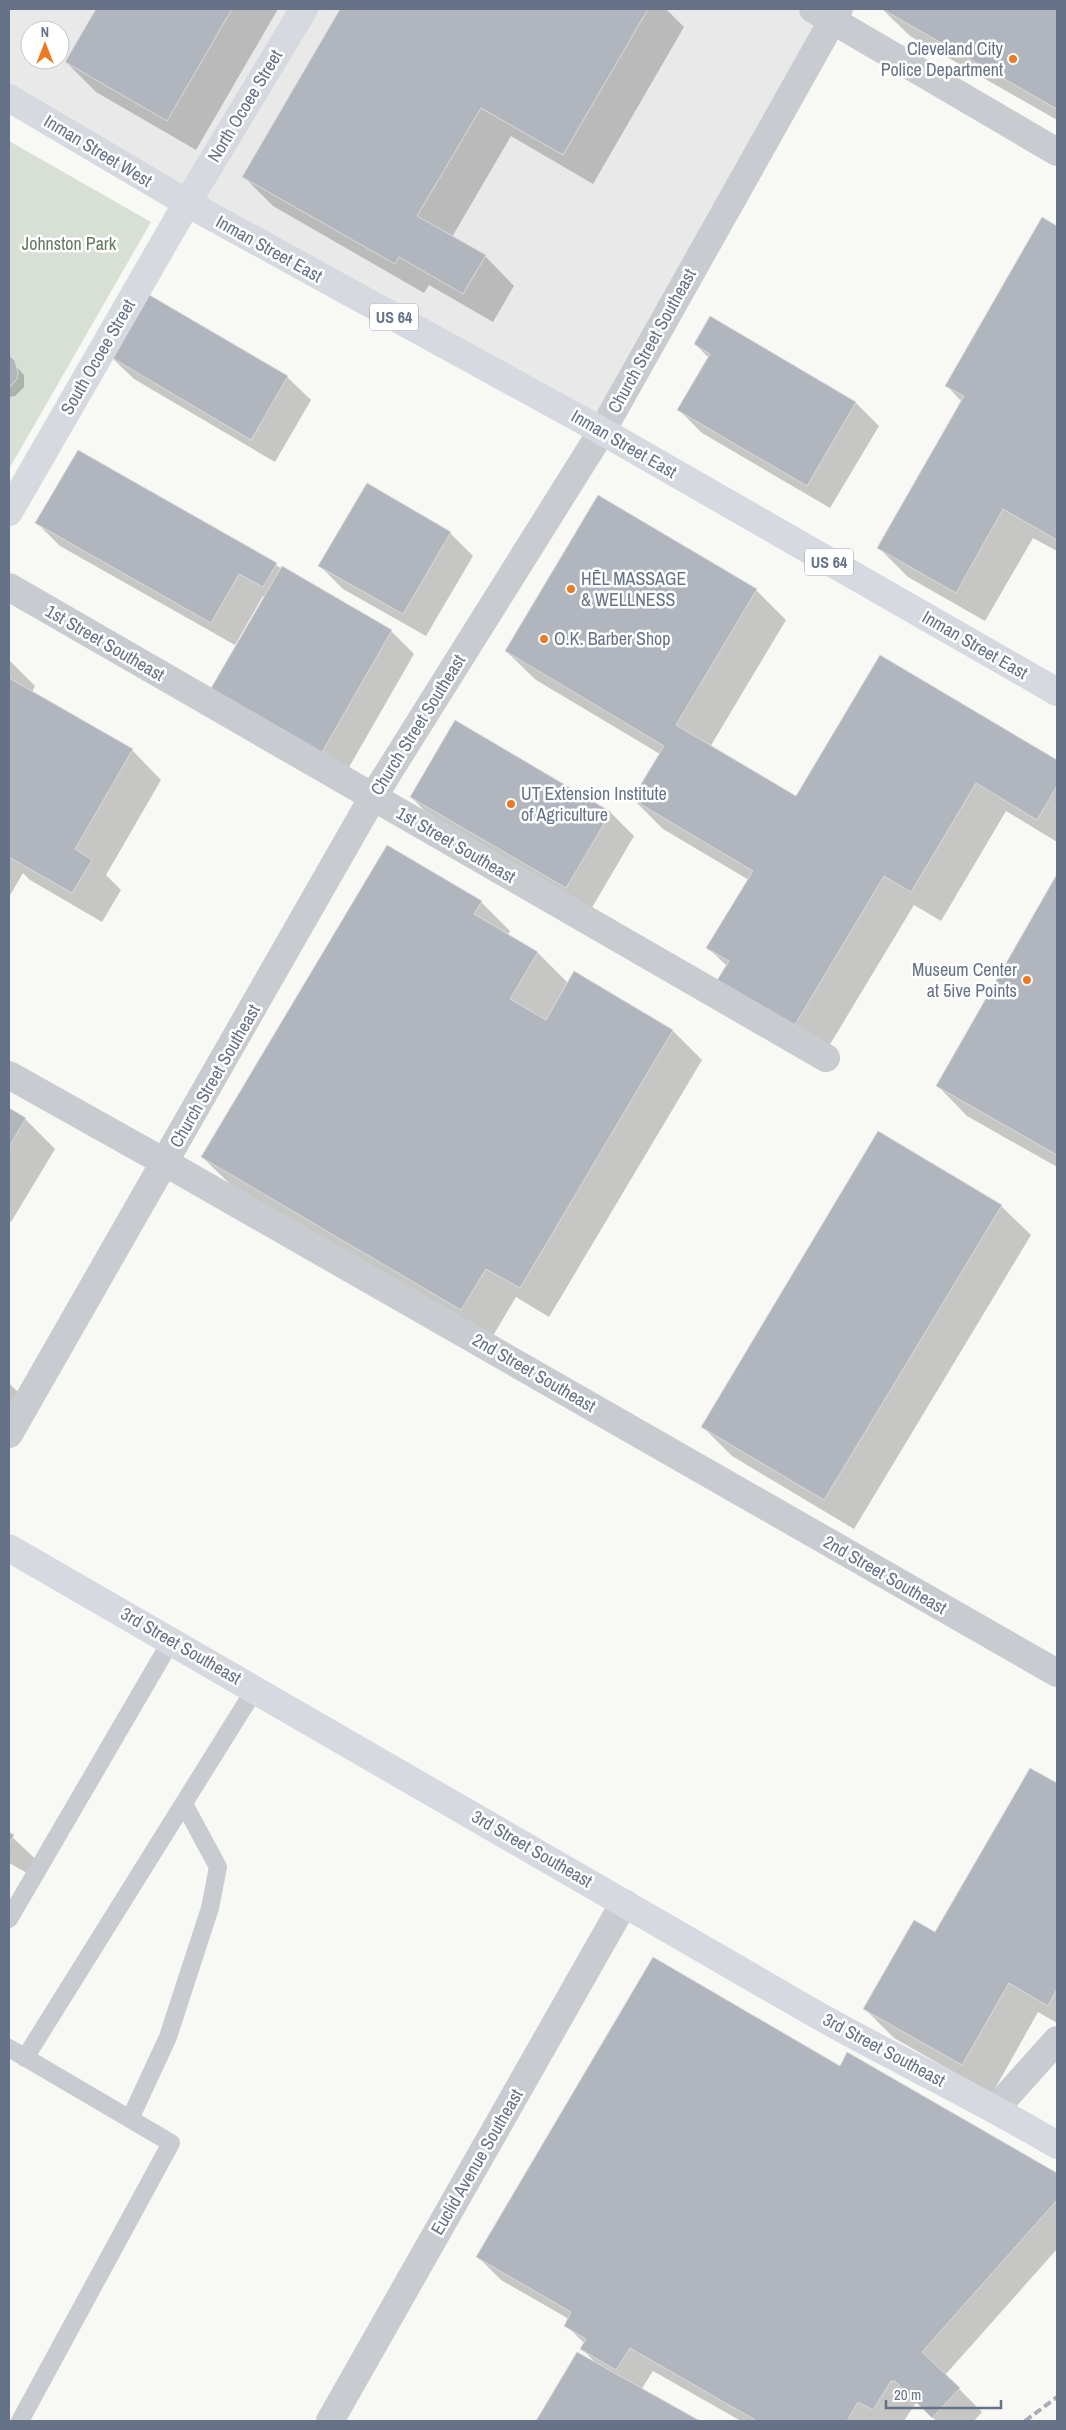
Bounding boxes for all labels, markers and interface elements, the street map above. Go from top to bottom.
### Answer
north arrow [20,20,70,70]
text: N [41,23,49,41]
place label: Cleveland City Police Department [881,36,1004,82]
street label: North Ocoee Street [201,45,288,167]
marker: Cleveland City Police Department [1007,53,1019,65]
street label: Inman Street West [40,108,157,193]
street label: Inman Street East [212,209,327,288]
park label: Johnston Park [22,231,117,256]
street label: Church Street Southeast [601,264,702,418]
street label: South Ocoee Street [54,294,141,419]
road number: US 64 [370,304,418,330]
street label: Inman Street East [567,403,682,484]
road number: US 64 [805,548,853,576]
place label: HĒL MASSAGE & WELLNESS [581,566,686,612]
marker: HĒL MASSAGE & WELLNESS [565,583,577,595]
street label: 1st Street Southeast [41,598,169,687]
street label: Inman Street East [918,604,1033,685]
place label: O.K. Barber Shop [554,626,671,651]
marker: O.K. Barber Shop [538,633,550,645]
street label: Church Street Southeast [364,650,471,800]
place label: UT Extension Institute of Agriculture [521,781,667,827]
marker: UT Extension Institute of Agriculture [505,798,517,810]
street label: 1st Street Southeast [392,800,520,889]
place label: Museum Center at 5ive Points [912,957,1017,1003]
marker: Museum Center at 5ive Points [1021,974,1033,986]
street label: Church Street Southeast [163,1000,266,1152]
street label: 2nd Street Southeast [468,1327,601,1418]
street label: 2nd Street Southeast [819,1529,952,1620]
street label: 3rd Street Southeast [116,1601,246,1690]
street label: 3rd Street Southeast [467,1804,597,1893]
street label: 3rd Street Southeast [819,2007,950,2092]
street label: Euclid Avenue Southeast [425,2084,529,2239]
scale bar [886,2378,1001,2410]
text: 20 m [894,2384,921,2405]

